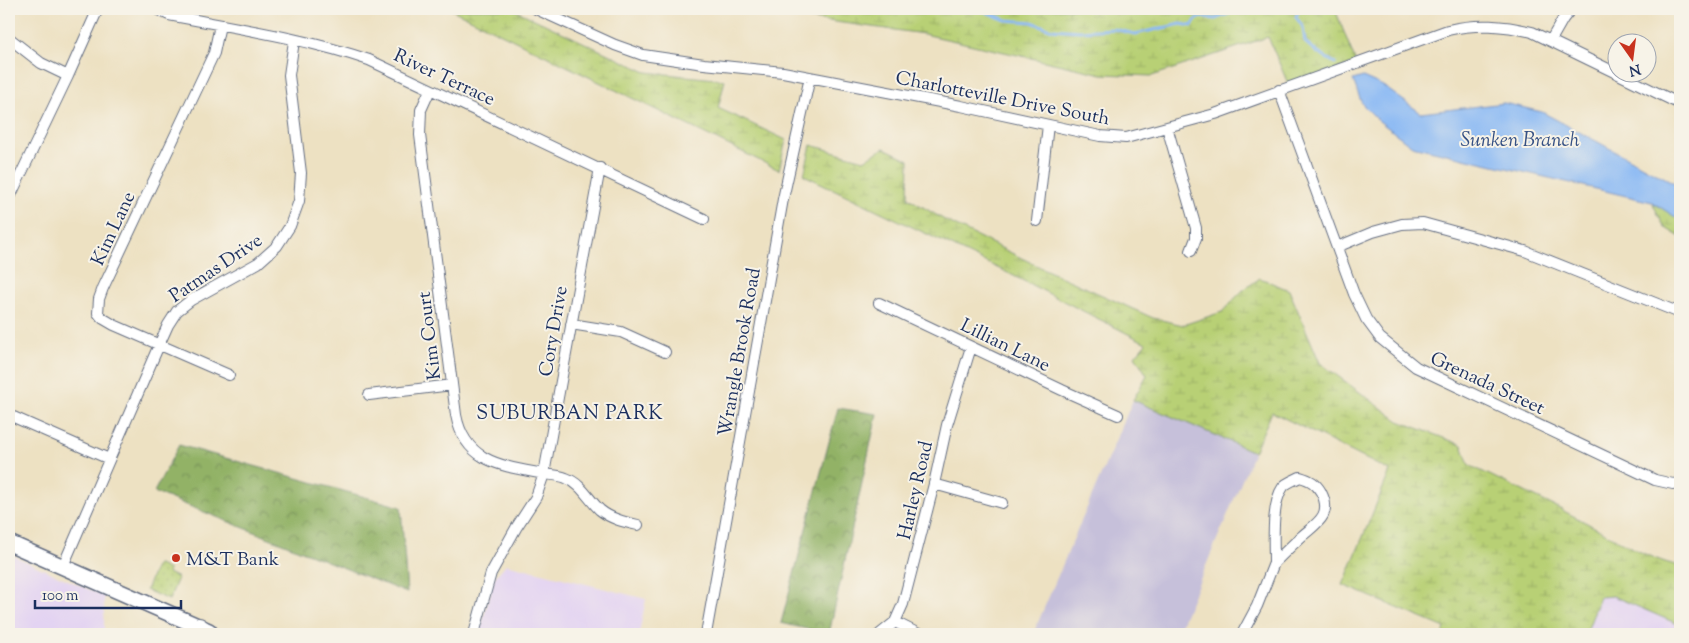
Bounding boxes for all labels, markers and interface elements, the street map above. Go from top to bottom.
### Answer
north arrow [1606,32,1656,82]
street label: River Terrace [389,43,499,114]
text: N [1627,58,1643,80]
street label: Charlotteville Drive South [893,65,1112,133]
water label: Sunken Branch [1461,127,1580,156]
street label: Kim Lane [85,187,143,271]
street label: Patmas Drive [164,228,269,310]
street label: Wrangle Brook Road [712,266,769,439]
street label: Cory Drive [533,284,576,379]
street label: Kim Court [412,290,449,381]
street label: Lillian Lane [955,313,1055,380]
street label: Grenada Street [1425,346,1549,423]
district label: SUBURBAN PARK [476,400,664,429]
street label: Harley Road [892,438,941,543]
place label: M&T Bank [186,547,280,574]
marker: M&T Bank [170,552,182,564]
scale bar [35,578,181,610]
text: 100 m [42,586,79,607]

